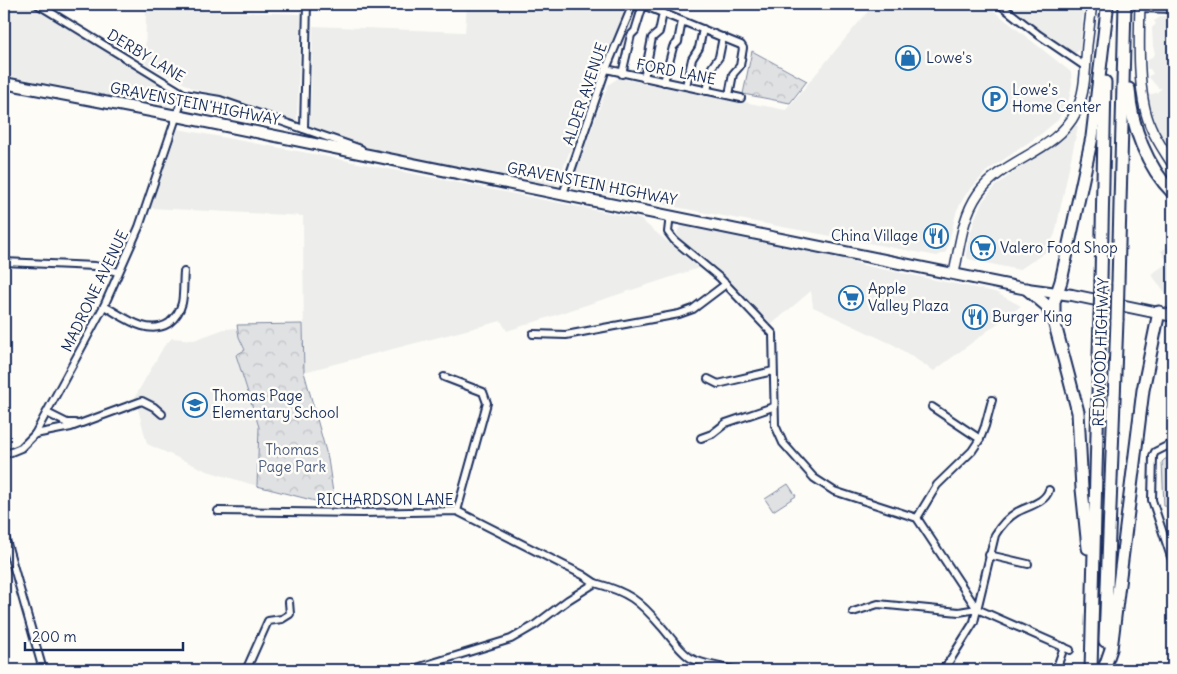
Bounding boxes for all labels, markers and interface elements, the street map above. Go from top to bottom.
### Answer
street label: DERBY LANE [104,25,189,86]
street label: ALDER AVENUE [558,40,611,148]
shop icon: Lowe's [895,45,921,71]
place label: Lowe's [926,48,972,67]
street label: FORD LANE [635,54,718,89]
street label: GRAVENSTEIN HIGHWAY [108,78,282,129]
place label: Lowe's Home Center [1012,80,1101,116]
parking icon: Lowe's Home Center [982,86,1008,112]
street label: GRAVENSTEIN HIGHWAY [505,158,679,209]
restaurant icon: China Village [923,223,949,249]
place label: China Village [831,226,918,245]
street label: MADRONE AVENUE [57,227,132,355]
supermarket icon: Valero Food Shop [970,235,996,261]
place label: Valero Food Shop [1000,238,1118,257]
street label: REDWOOD HIGHWAY [1088,276,1113,427]
place label: Apple Valley Plaza [868,279,949,315]
supermarket icon: Apple Valley Plaza [838,285,864,311]
restaurant icon: Burger King [962,304,988,330]
place label: Burger King [992,307,1072,326]
place label: Thomas Page Elementary School [212,386,339,422]
school or university icon: Thomas Page Elementary School [182,392,208,418]
park label: Thomas Page Park [258,440,326,476]
street label: RICHARDSON LANE [317,490,454,509]
scale bar [25,619,182,651]
text: 200 m [32,627,77,646]

